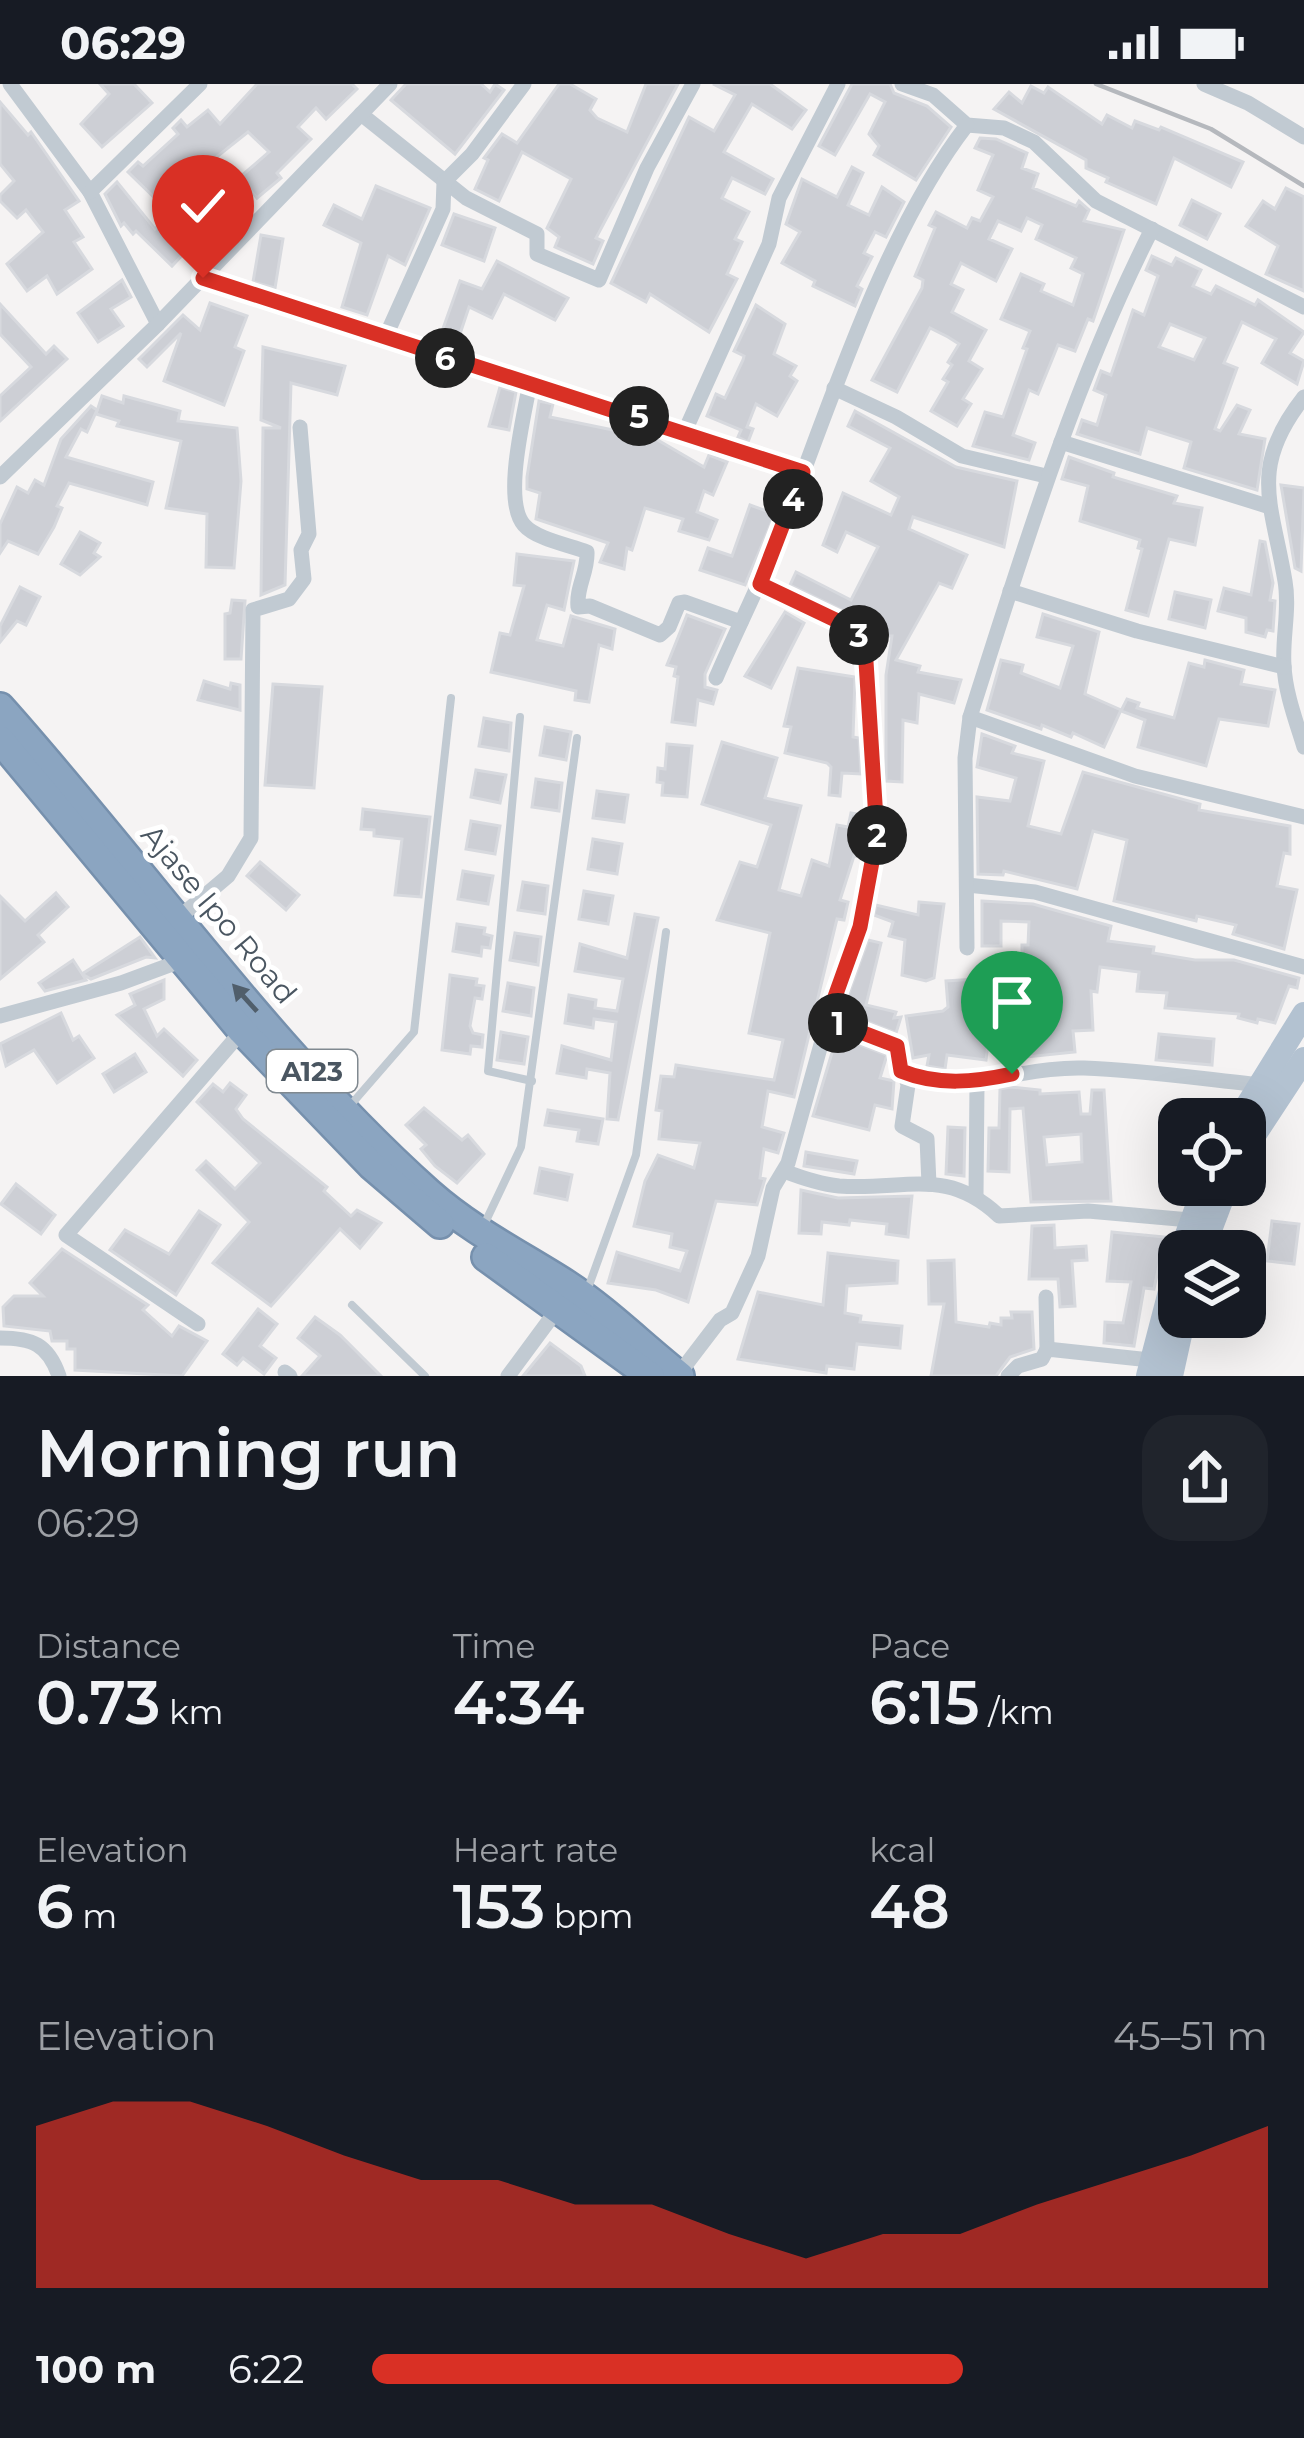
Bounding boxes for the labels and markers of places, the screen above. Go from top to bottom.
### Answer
pin [152,155,254,278]
pin: 6 [415,328,475,388]
pin: 5 [609,386,669,446]
pin: 4 [763,469,823,529]
pin: 3 [829,605,889,665]
pin: 2 [847,805,907,865]
pin [961,951,1063,1074]
pin: 1 [808,993,868,1053]

